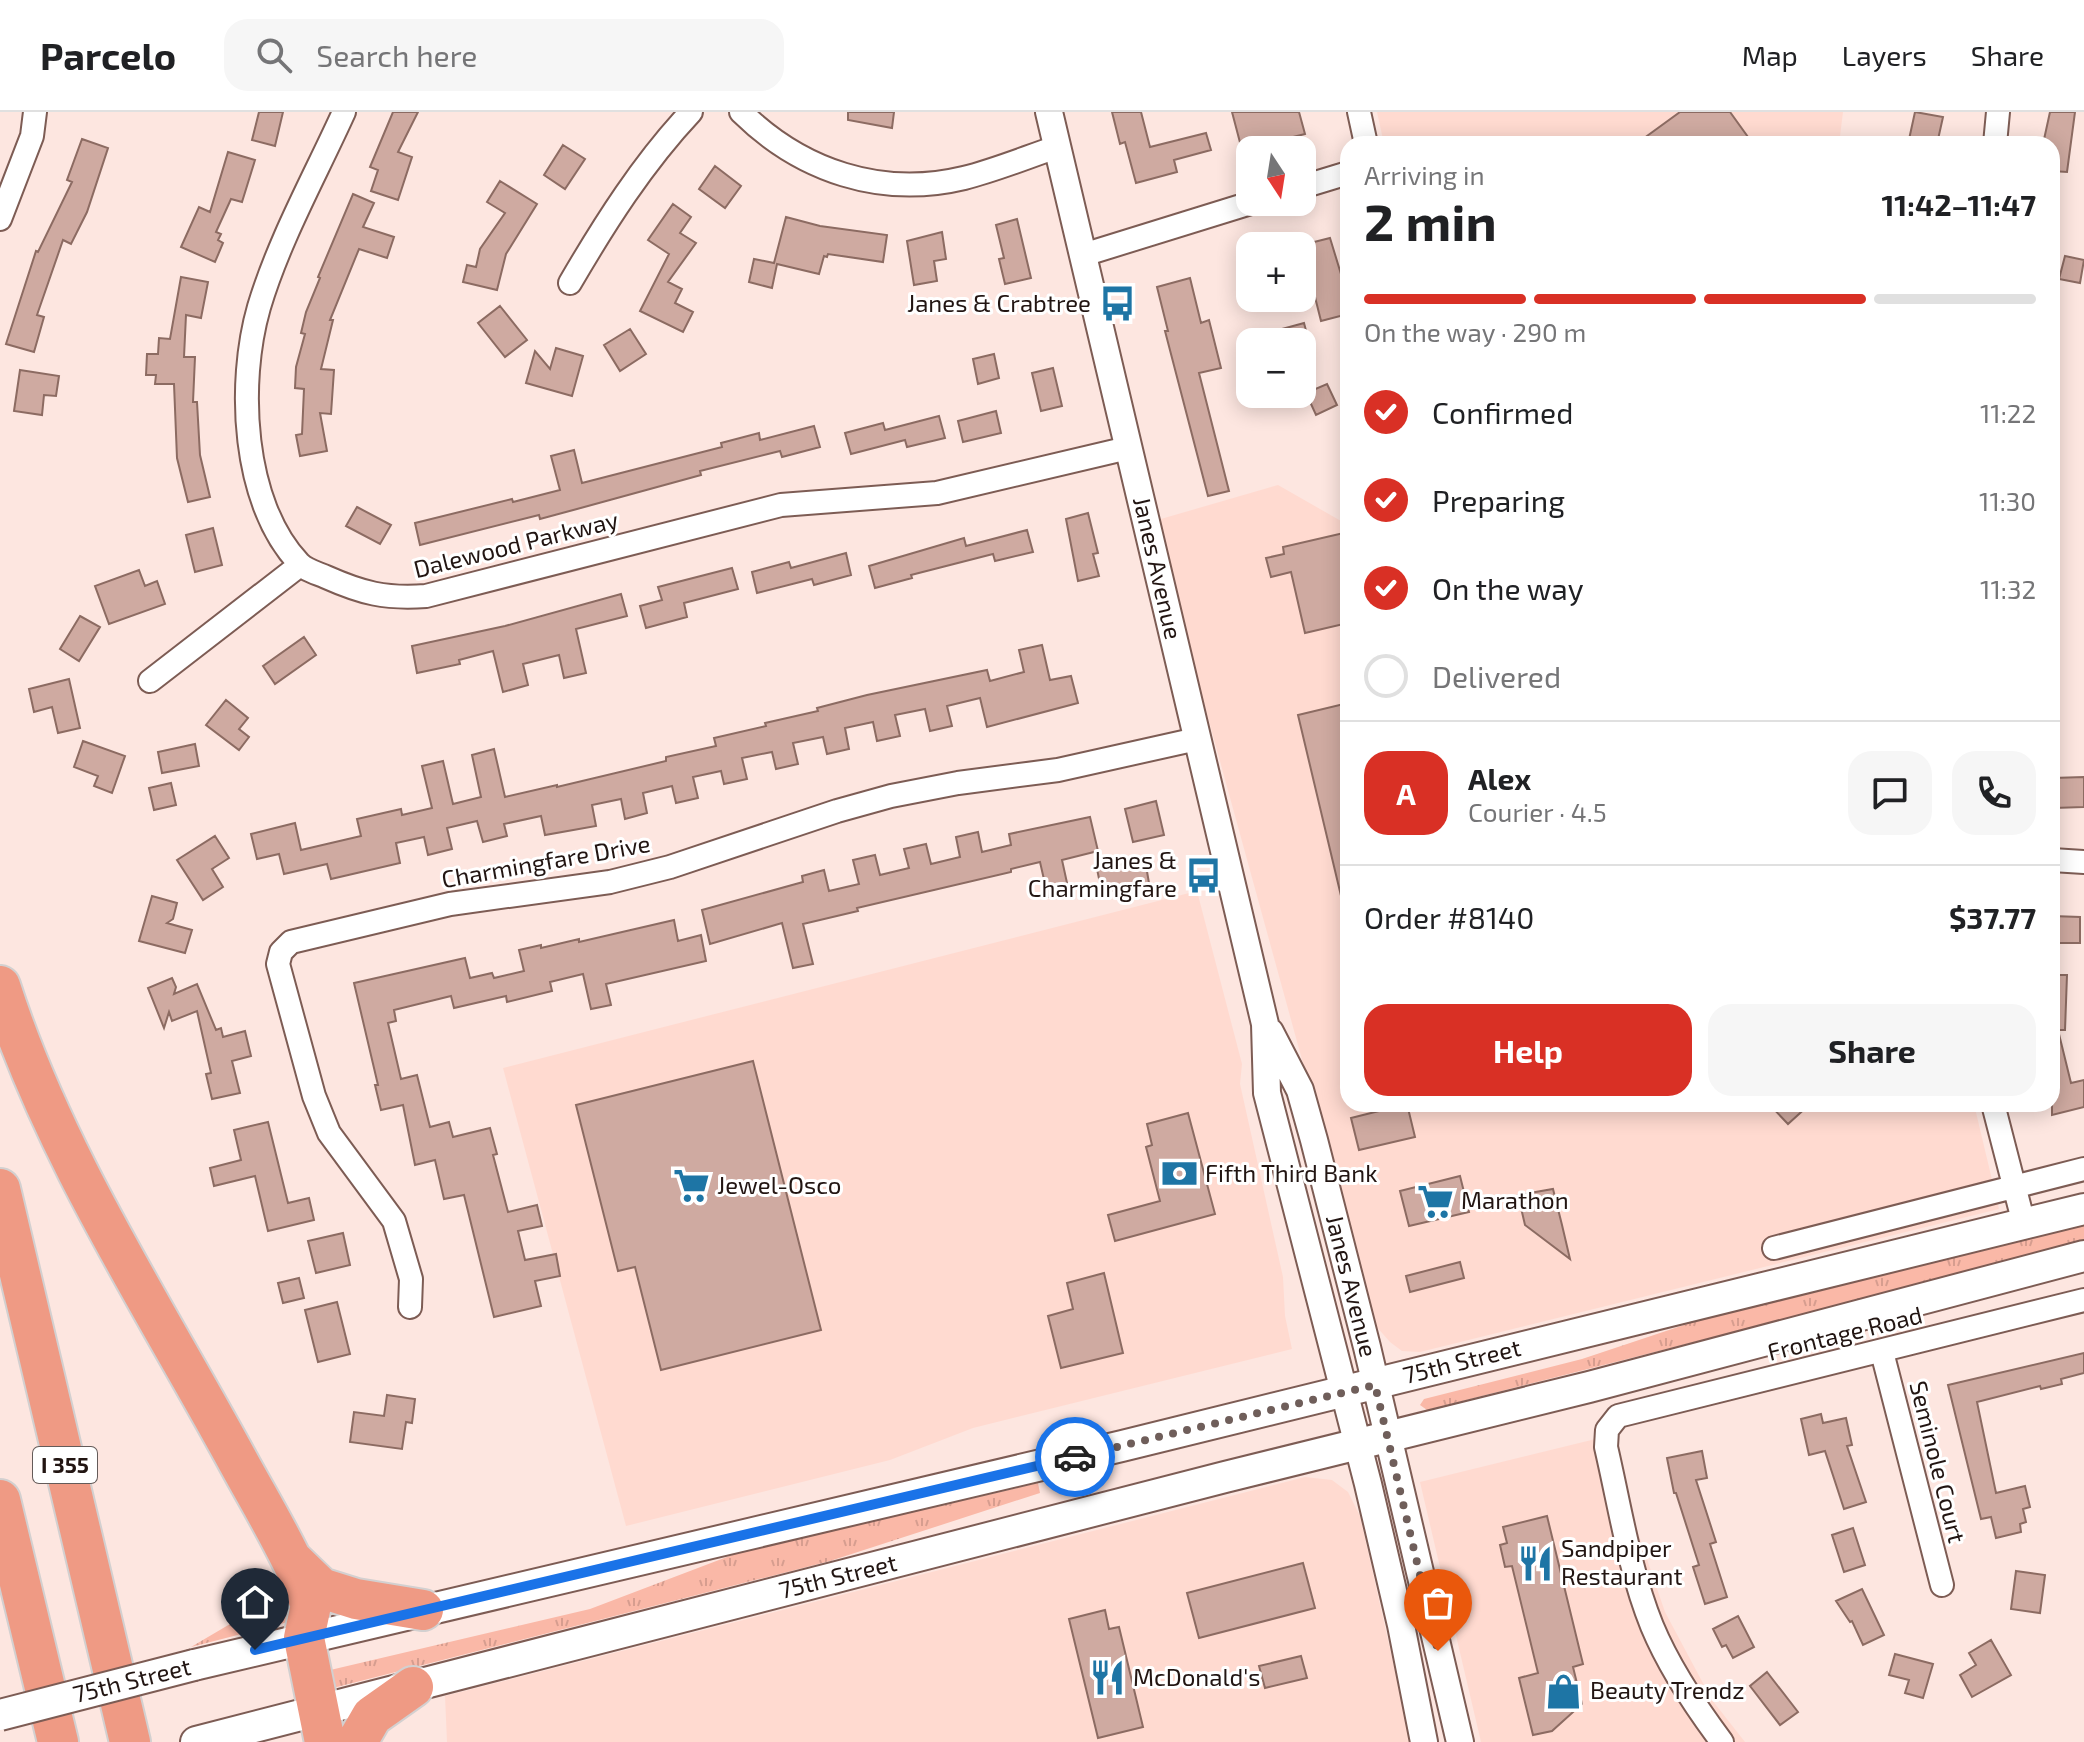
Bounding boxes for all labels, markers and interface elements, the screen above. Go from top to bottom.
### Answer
search box [224,19,784,91]
text: Parcelo [40,32,176,78]
icon: search [252,33,296,77]
text: Search here [316,37,477,73]
text: Map [1742,38,1798,72]
text: Layers [1842,38,1927,72]
text: Share [1971,38,2044,72]
north arrow [1236,136,1316,216]
map controls [1236,136,1316,408]
text: Arriving in [1364,159,1485,190]
text: 11:42–11:47 [1881,186,2036,222]
text: 2 min [1364,189,1497,251]
button: + [1236,232,1316,312]
bus stop icon: Janes & Crabtree [1098,285,1136,323]
place label: Janes & Crabtree [907,288,1091,317]
text: On the way · 290 m [1364,316,1586,347]
button: − [1236,328,1316,408]
icon: check [1364,390,1408,434]
text: Confirmed [1432,394,1573,430]
text: 11:22 [1980,397,2036,428]
icon: check [1364,478,1408,522]
text: Preparing [1432,482,1565,518]
text: 11:30 [1979,485,2036,516]
street label: Janes Avenue [1128,493,1189,642]
street label: Dalewood Parkway [410,504,621,583]
icon: check [1364,566,1408,610]
text: On the way [1432,570,1584,606]
text: 11:32 [1980,573,2036,604]
text: Delivered [1432,658,1561,694]
button: chat [1848,751,1932,835]
button: phone [1952,751,2036,835]
text: Alex [1468,760,1531,796]
text: A [1396,775,1416,811]
text: Courier · 4.5 [1468,796,1607,827]
street label: Charmingfare Drive [439,828,652,893]
place label: Janes & Charmingfare [1028,845,1177,902]
bus stop icon: Janes & Charmingfare [1184,856,1222,894]
text: Order #8140 [1364,899,1534,935]
text: $37.77 [1949,899,2036,935]
button: Help [1364,1004,1692,1096]
button: Share [1708,1004,2036,1096]
bank icon: Fifth Third Bank [1160,1155,1198,1193]
place label: Fifth Third Bank [1205,1158,1377,1187]
supermarket icon: Jewel-Osco [672,1167,710,1205]
place label: Jewel-Osco [717,1170,842,1199]
supermarket icon: Marathon [1416,1182,1454,1220]
place label: Marathon [1461,1185,1569,1214]
street label: Janes Avenue [1321,1212,1384,1360]
street label: Frontage Road [1764,1299,1925,1366]
street label: 75th Street [1400,1332,1524,1389]
street label: Seminole Court [1904,1378,1973,1546]
courier [1035,1417,1115,1497]
icon: car [1053,1435,1097,1479]
road number: I 355 [33,1447,97,1483]
place label: Sandpiper Restaurant [1561,1533,1683,1590]
restaurant icon: Sandpiper Restaurant [1516,1544,1554,1582]
street label: 75th Street [776,1547,900,1604]
pin [221,1568,289,1650]
pin [1404,1569,1472,1651]
icon: home [233,1580,277,1624]
icon: bag [1416,1581,1460,1625]
street label: 75th Street [70,1651,194,1708]
restaurant icon: McDonald's [1088,1659,1126,1697]
place label: McDonald's [1133,1662,1261,1691]
shop icon: Beauty Trendz [1545,1672,1583,1710]
place label: Beauty Trendz [1590,1675,1745,1704]

